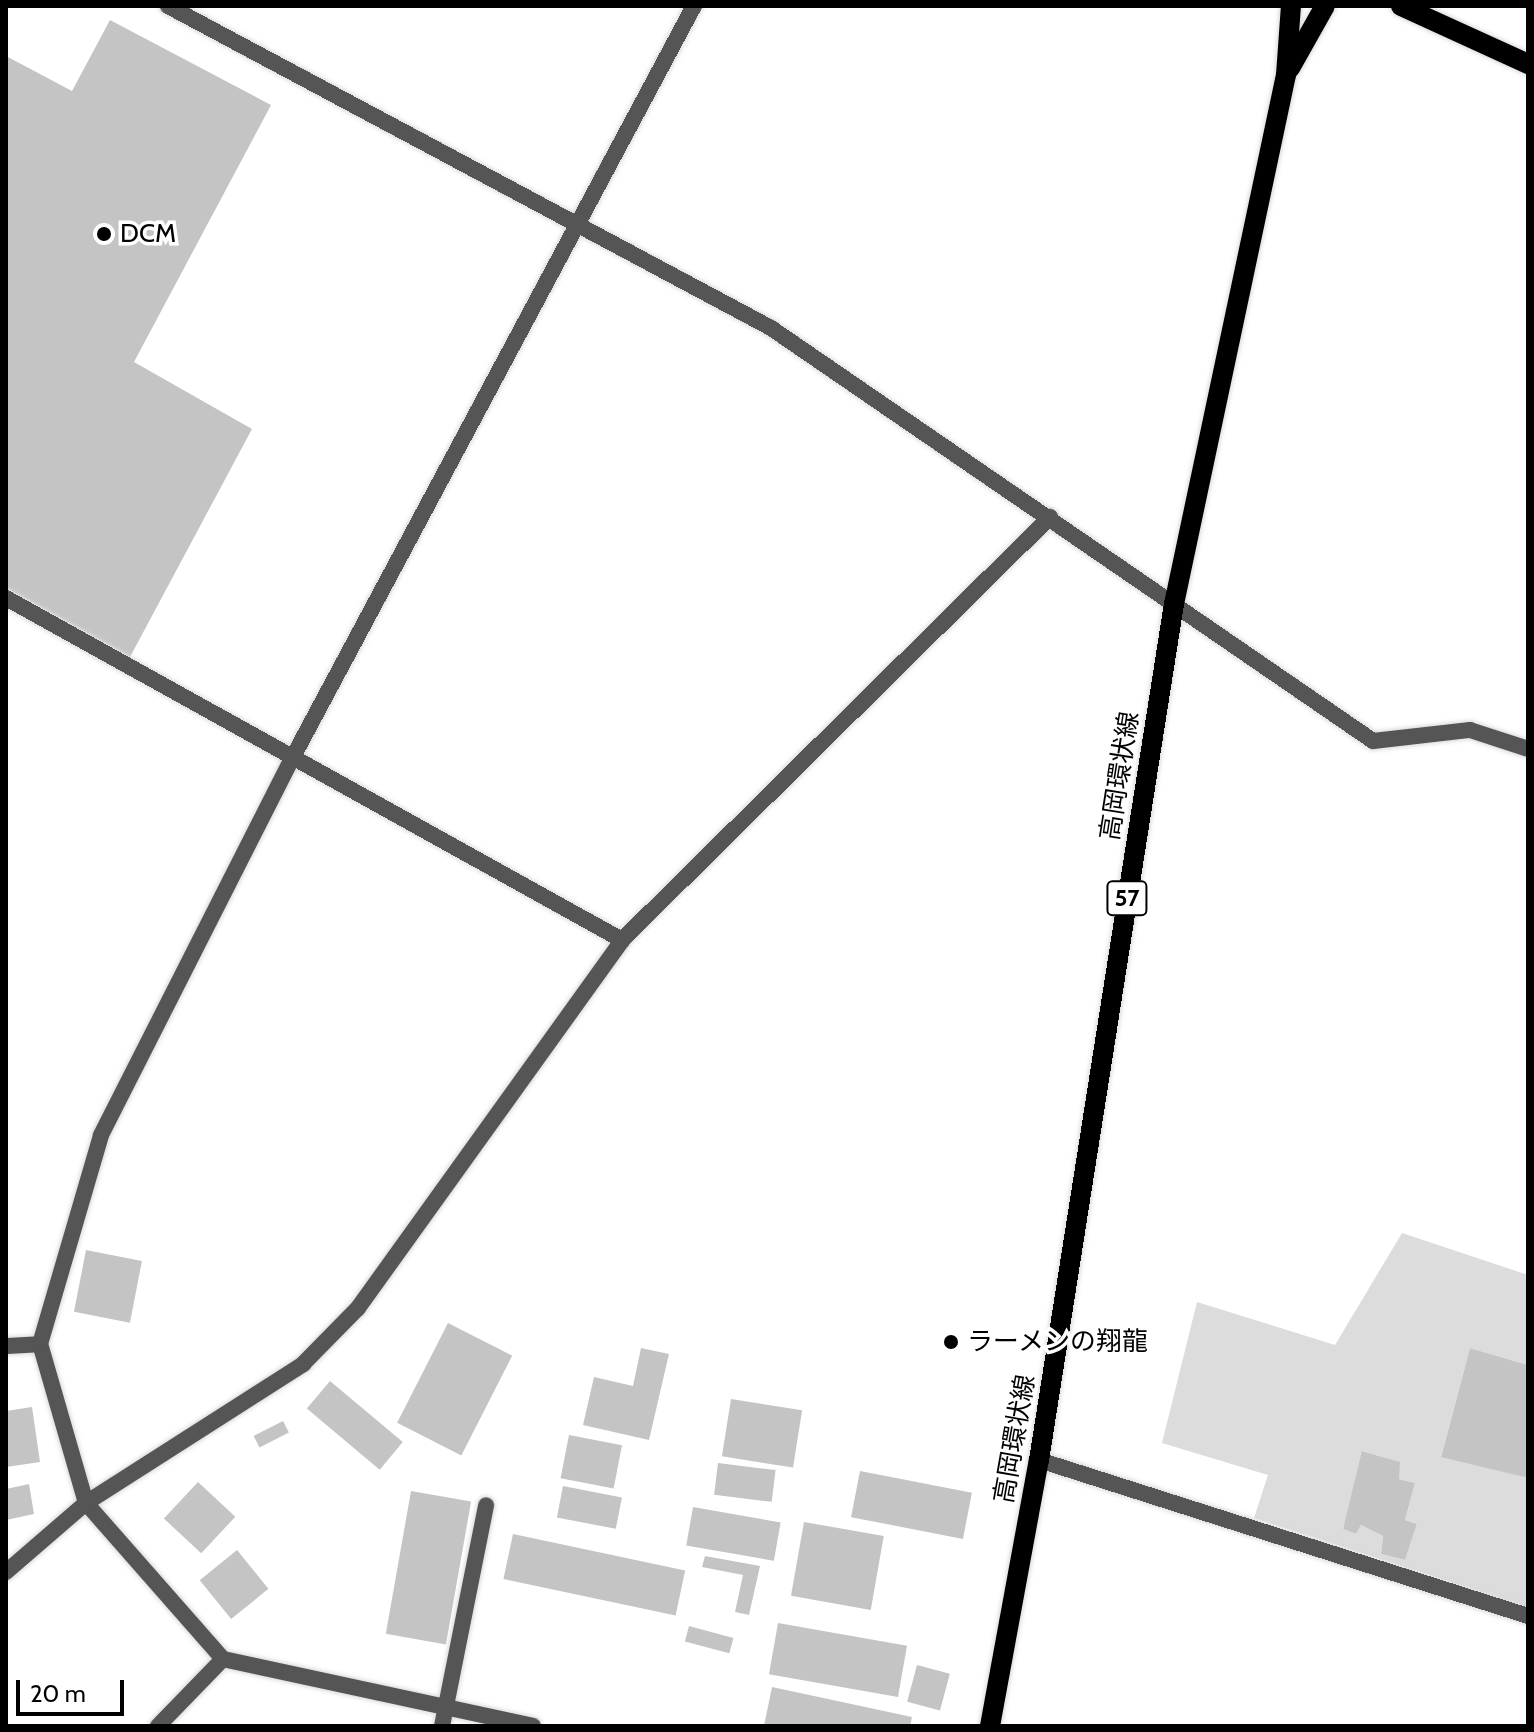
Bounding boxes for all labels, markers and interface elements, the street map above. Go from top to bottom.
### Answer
place label: DCM [120,218,176,250]
marker: DCM [95,225,113,243]
street label: 高岡環状線 [1094,709,1146,843]
road number: 57 [1105,878,1149,918]
place label: ラーメンの翔龍 [967,1326,1149,1358]
marker: ラーメンの翔龍 [942,1333,960,1351]
street label: 高岡環状線 [988,1372,1042,1506]
scale bar [20,1664,128,1714]
text: 20 m [30,1679,86,1708]

